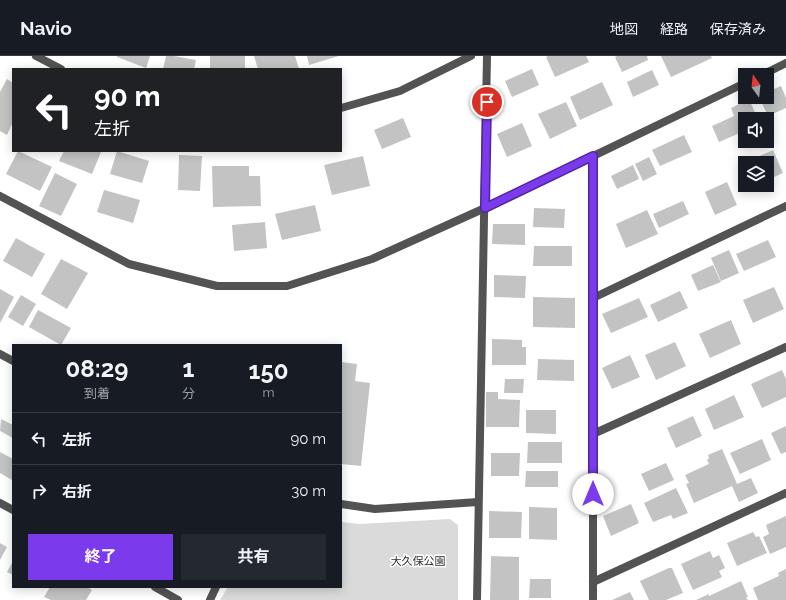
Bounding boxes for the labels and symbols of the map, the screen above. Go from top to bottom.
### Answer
north arrow [738,68,774,104]
pin [470,85,504,119]
position arrow [572,473,614,515]
park label: 大久保公園 [391,555,446,568]

